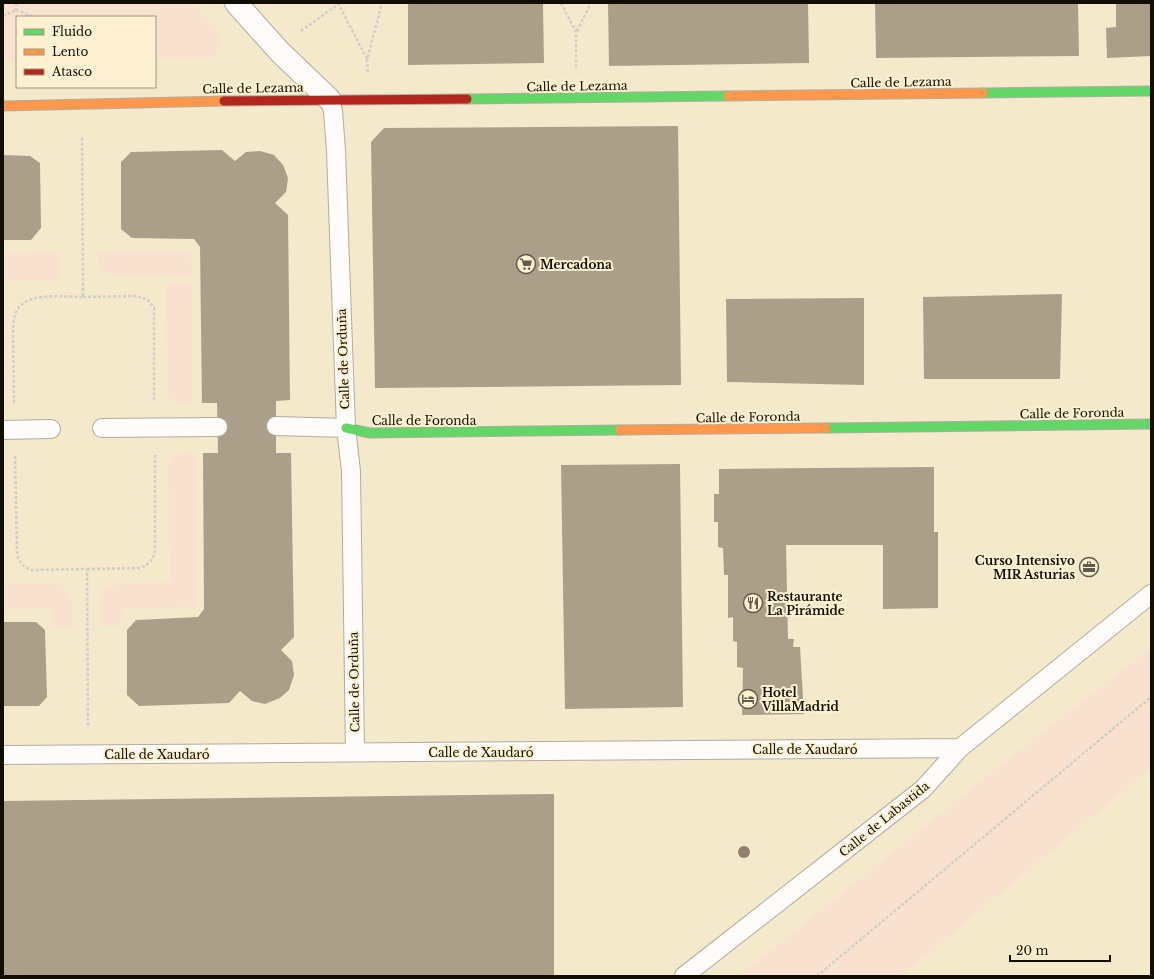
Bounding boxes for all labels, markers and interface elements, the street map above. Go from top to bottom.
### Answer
legend [16,16,156,88]
text: Fluido [52,24,92,39]
text: Lento [52,44,88,59]
text: Atasco [51,64,92,79]
street label: Calle de Lezama [850,74,952,90]
street label: Calle de Lezama [526,78,628,94]
street label: Calle de Lezama [202,80,304,96]
supermarket icon: Mercadona [515,253,537,275]
place label: Mercadona [540,257,612,272]
street label: Calle de Orduña [334,308,352,410]
street label: Calle de Foronda [1020,405,1125,421]
street label: Calle de Foronda [696,409,801,425]
street label: Calle de Foronda [372,413,477,428]
place label: Curso Intensivo MIR Asturias [975,553,1075,582]
office icon: Curso Intensivo MIR Asturias [1078,556,1100,578]
place label: Restaurante La Pirámide [767,589,845,618]
restaurant icon: Restaurante La Pirámide [742,592,764,614]
street label: Calle de Orduña [346,631,362,733]
place label: Hotel VillaMadrid [761,685,839,714]
hotel icon: Hotel VillaMadrid [737,688,759,710]
street label: Calle de Xaudaró [752,742,858,757]
street label: Calle de Xaudaró [428,745,534,760]
street label: Calle de Xaudaró [104,747,210,762]
street label: Calle de Labastida [836,778,932,860]
scale bar [1010,937,1110,963]
text: 20 m [1016,943,1048,958]

